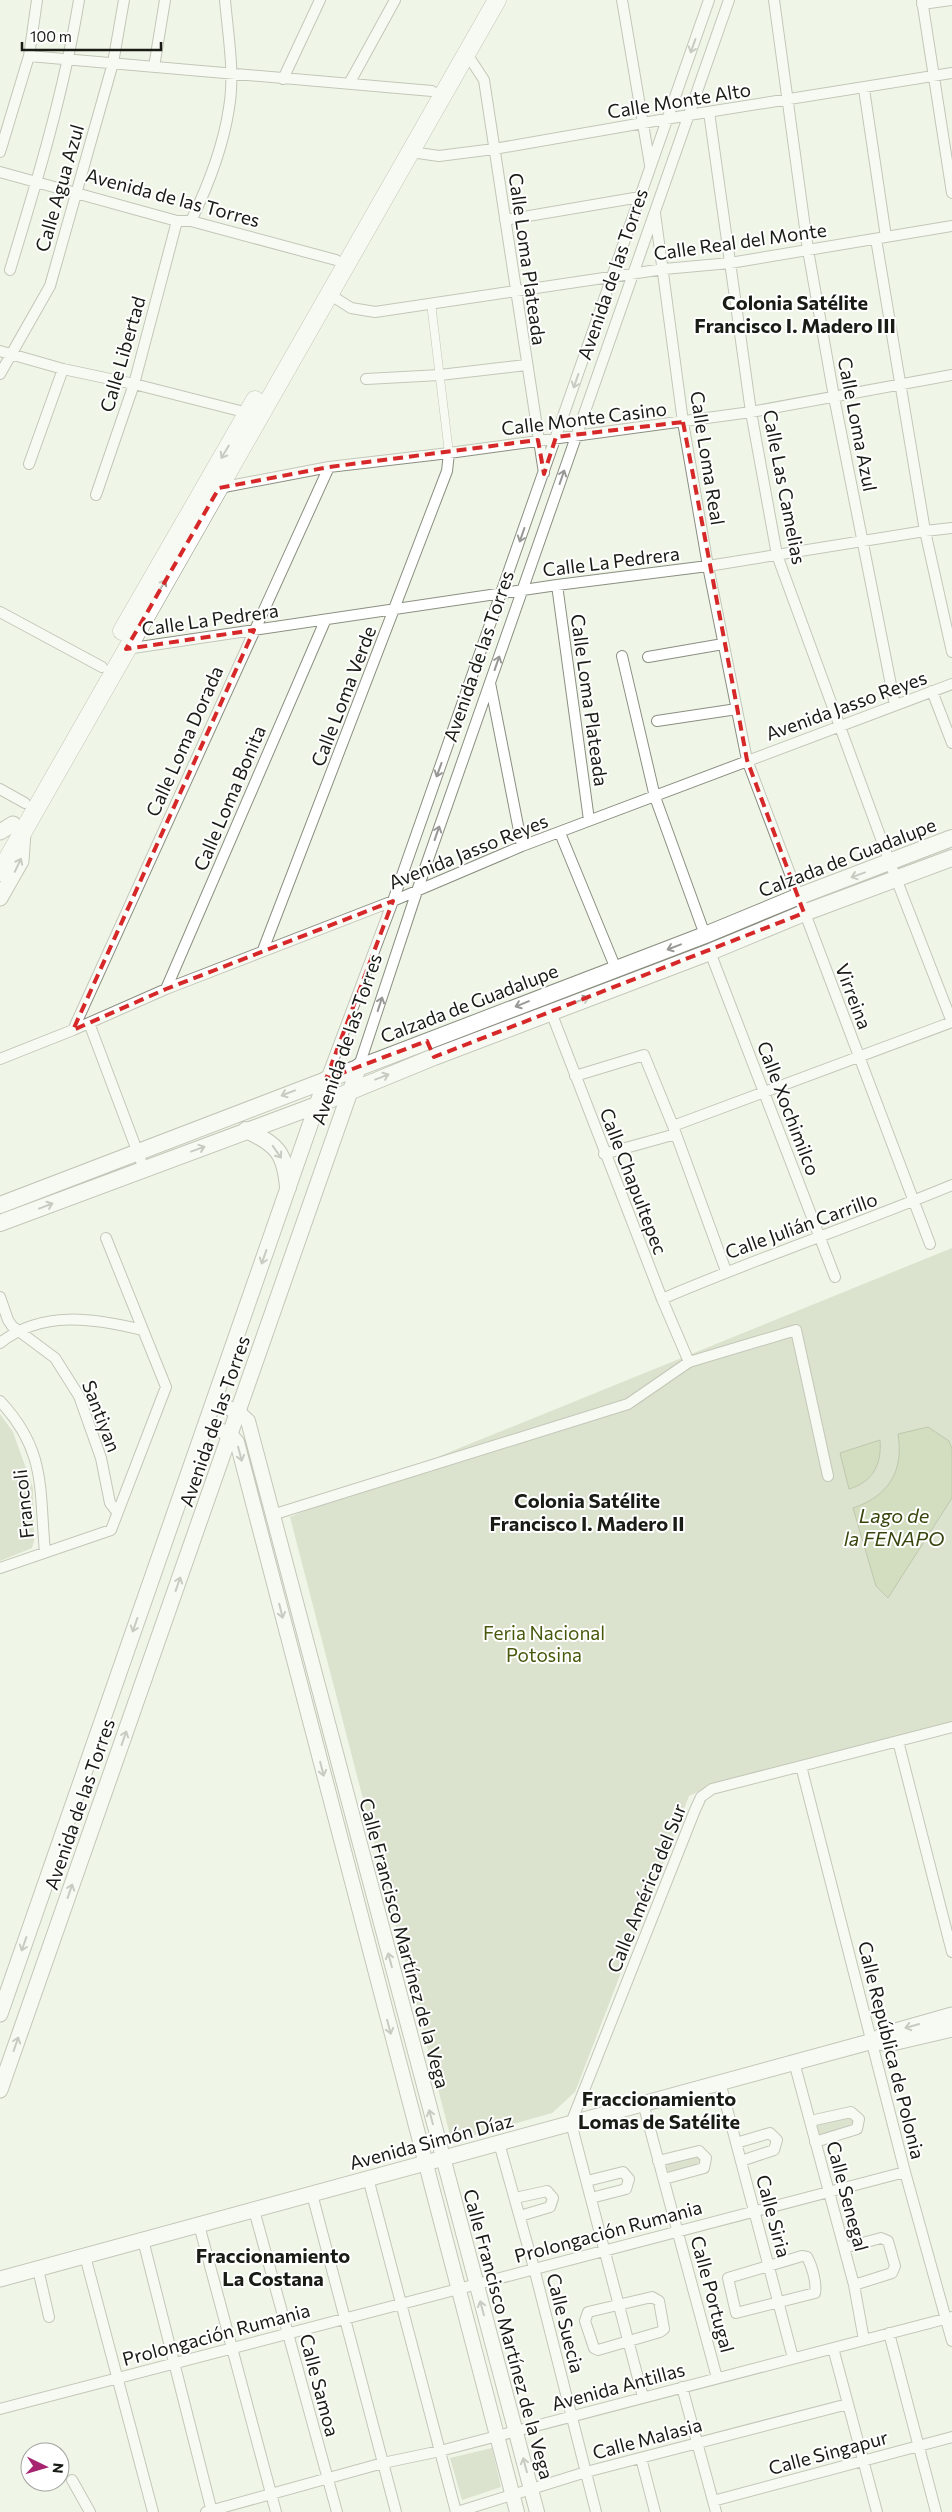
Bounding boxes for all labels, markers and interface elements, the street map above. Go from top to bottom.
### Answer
scale bar [22,20,161,52]
text: 100 m [30,27,72,45]
one-way arrow [688,38,697,53]
street label: Calle Monte Alto [606,77,752,123]
street label: Calle Agua Azul [30,122,88,254]
street label: Avenida de las Torres [83,163,263,231]
street label: Calle Loma Plateada [505,171,551,347]
street label: Avenida de las Torres [572,185,652,363]
street label: Calle Real del Monte [652,217,828,265]
district label: Colonia Satélite Francisco I. Madero III [694,290,896,337]
street label: Calle Libertad [94,293,150,415]
street label: Calle Loma Azul [834,355,882,493]
one-way arrow [571,373,580,389]
street label: Calle Loma Real [686,389,730,527]
street label: Calle Monte Casino [500,396,668,440]
street label: Calle Las Camelias [759,408,811,566]
one-way arrow [219,445,229,459]
one-way arrow [558,469,567,485]
one-way arrow [517,526,526,542]
street label: Calle La Pedrera [541,541,681,581]
street label: Avenida de las Torres [438,567,518,745]
one-way arrow [158,579,168,593]
street label: Calle La Pedrera [140,598,280,640]
street label: Calle Loma Plateada [567,612,613,788]
street label: Calle Loma Verde [306,622,380,770]
one-way arrow [493,656,502,671]
street label: Calle Loma Dorada [140,662,228,820]
street label: Avenida Jasso Reyes [762,665,930,745]
street label: Calle Loma Bonita [188,722,270,874]
one-way arrow [434,762,443,778]
street label: Avenida Jasso Reyes [385,809,551,893]
street label: Calzada de Guadalupe [755,812,939,902]
one-way arrow [433,826,442,841]
one-way arrow [13,858,23,873]
one-way arrow [850,871,866,880]
one-way arrow [667,943,682,952]
street label: Avenida de las Torres [306,950,386,1128]
street label: Calzada de Guadalupe [377,958,561,1048]
street label: Virreina [831,960,877,1032]
one-way arrow [574,995,590,1004]
one-way arrow [376,996,385,1012]
one-way arrow [515,1000,530,1009]
street label: Calle Xochimilco [753,1038,825,1178]
one-way arrow [374,1072,389,1082]
one-way arrow [281,1089,296,1099]
street label: Calle Chapultepec [595,1104,673,1258]
one-way arrow [190,1143,205,1152]
one-way arrow [272,1145,282,1159]
street label: Calle Julián Carrillo [722,1187,880,1263]
one-way arrow [37,1201,53,1210]
one-way arrow [259,1249,268,1264]
street label: Avenida de las Torres [174,1332,254,1510]
street label: Santiyan [78,1377,126,1455]
one-way arrow [236,1445,246,1461]
street label: Francoli [8,1468,38,1540]
district label: Colonia Satélite Francisco I. Madero II [489,1488,685,1535]
water label: Lago de la FENAPO [844,1503,944,1550]
one-way arrow [173,1577,183,1593]
one-way arrow [277,1603,287,1619]
one-way arrow [130,1617,140,1633]
park label: Feria Nacional Potosina [483,1621,605,1666]
street label: Avenida de las Torres [39,1715,119,1893]
one-way arrow [120,1730,129,1746]
one-way arrow [317,1760,327,1776]
street label: Calle Francisco Martínez de la Vega [355,1795,455,2091]
street label: Calle América del Sur [602,1800,691,1976]
one-way arrow [66,1884,75,1899]
one-way arrow [19,1936,29,1952]
street label: Calle República de Polonia [854,1939,930,2161]
one-way arrow [384,1953,394,1969]
one-way arrow [385,2019,395,2035]
one-way arrow [904,2022,920,2032]
one-way arrow [12,2037,21,2053]
district label: Fraccionamiento Lomas de Satélite [578,2086,740,2133]
street label: Avenida Simón Díaz [346,2108,516,2174]
one-way arrow [426,2110,436,2126]
street label: Calle Senegal [822,2138,874,2254]
street label: Calle Siria [752,2172,796,2260]
street label: Calle Francisco Martínez de la Vega [459,2186,559,2482]
street label: Prolongación Rumania [512,2195,704,2267]
street label: Calle Portugal [686,2233,740,2355]
district label: Fraccionamiento La Costana [196,2243,350,2290]
street label: Calle Suecia [542,2271,590,2375]
street label: Prolongación Rumania [120,2298,312,2370]
one-way arrow [477,2301,486,2317]
street label: Calle Samoa [295,2331,345,2439]
street label: Avenida Antillas [549,2357,687,2415]
street label: Calle Malasia [590,2412,704,2464]
street label: Calle Singapur [766,2425,891,2479]
north arrow [20,2442,70,2492]
one-way arrow [519,2457,529,2473]
text: N [50,2462,67,2474]

